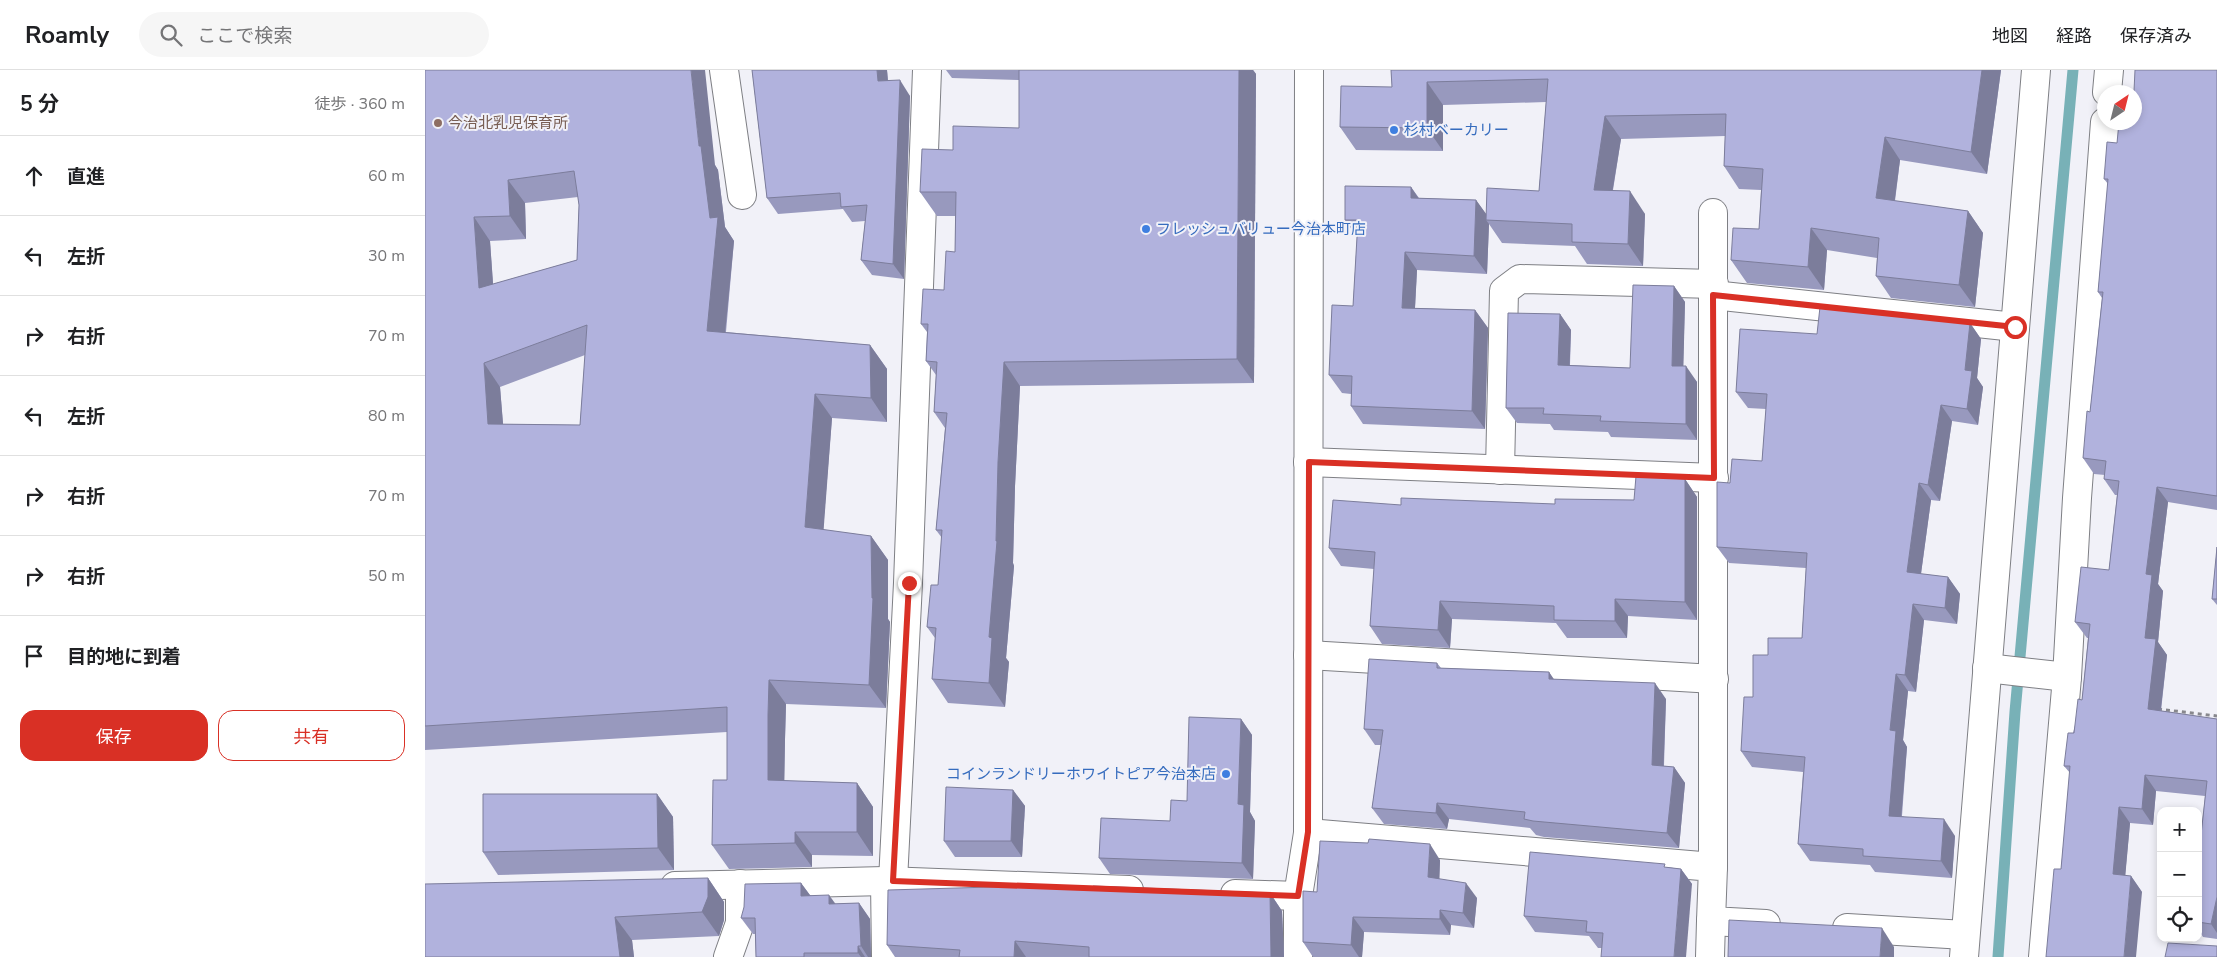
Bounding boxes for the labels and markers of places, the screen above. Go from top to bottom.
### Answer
place label: 今治北乳児保育所 [448,113,568,133]
marker: 今治北乳児保育所 [432,117,444,129]
place label: 杉村ベーカリー [1404,120,1509,140]
marker: 杉村ベーカリー [1388,124,1400,136]
place label: フレッシュバリュー今治本町店 [1156,219,1366,239]
marker: フレッシュバリュー今治本町店 [1140,223,1152,235]
place label: コインランドリーホワイトピア今治本店 [946,764,1216,784]
marker: コインランドリーホワイトピア今治本店 [1220,768,1232,780]

